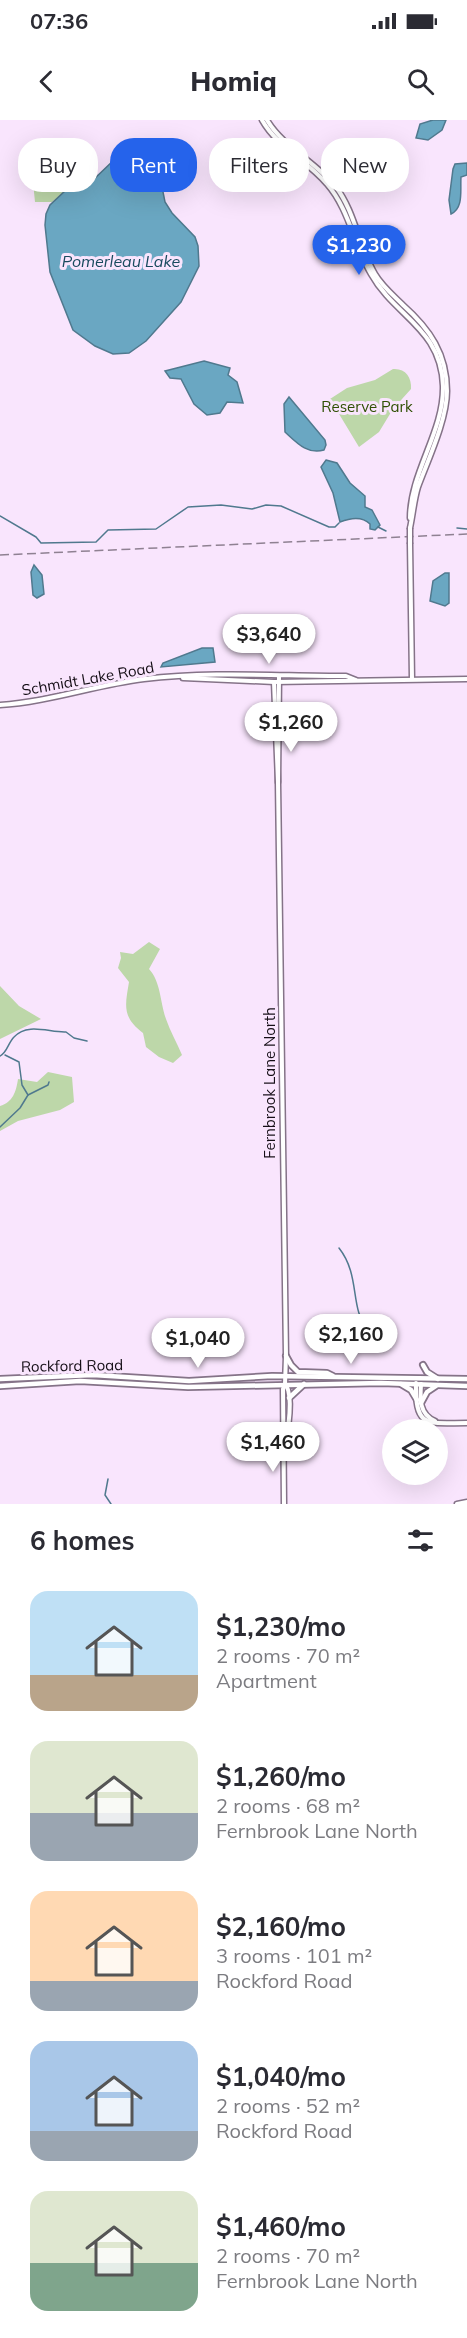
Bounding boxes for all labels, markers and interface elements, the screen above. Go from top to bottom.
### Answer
text: 07:36 [30,7,88,35]
text: Homiq [190,64,277,98]
icon: back [30,65,63,98]
icon: search [404,65,437,98]
chip: Buy [18,138,98,192]
chip: Rent [110,138,197,192]
chip: Filters [209,138,309,192]
chip: New [321,138,409,192]
pin: $1,230 [310,225,408,276]
text: $1,230 [327,232,391,257]
water label: Pomerleau Lake [62,251,180,271]
park label: Reserve Park [321,397,413,416]
pin: $3,640 [220,614,318,665]
text: $3,640 [237,621,301,646]
street label: Schmidt Lake Road [20,658,156,700]
pin: $1,260 [242,702,340,753]
text: $1,260 [259,709,323,734]
street label: Fernbrook Lane North [260,1007,279,1159]
pin: $2,160 [302,1314,400,1365]
pin: $1,040 [149,1318,247,1369]
text: $2,160 [319,1321,383,1346]
text: $1,040 [166,1325,230,1350]
street label: Rockford Road [21,1355,123,1376]
map controls [382,1419,448,1485]
button: layers [382,1419,448,1485]
pin: $1,460 [224,1422,322,1473]
text: $1,460 [241,1429,305,1454]
text: 6 homes [30,1524,134,1557]
icon: filters [404,1524,437,1557]
text: $1,230/mo [216,1610,346,1643]
icon: home [78,1615,150,1687]
text: 2 rooms · 70 m² [216,1643,360,1668]
text: Apartment [216,1668,317,1693]
text: $1,260/mo [216,1760,346,1793]
icon: home [78,1765,150,1837]
text: 2 rooms · 68 m² [216,1793,360,1818]
text: Fernbrook Lane North [216,1818,418,1843]
text: $2,160/mo [216,1910,346,1943]
icon: home [78,1915,150,1987]
text: 3 rooms · 101 m² [216,1943,372,1968]
text: Rockford Road [216,1968,353,1993]
text: $1,040/mo [216,2060,346,2093]
icon: home [78,2065,150,2137]
text: 2 rooms · 52 m² [216,2093,360,2118]
text: Rockford Road [216,2118,353,2143]
text: $1,460/mo [216,2210,346,2243]
icon: home [78,2215,150,2287]
text: 2 rooms · 70 m² [216,2243,360,2268]
text: Fernbrook Lane North [216,2268,418,2293]

